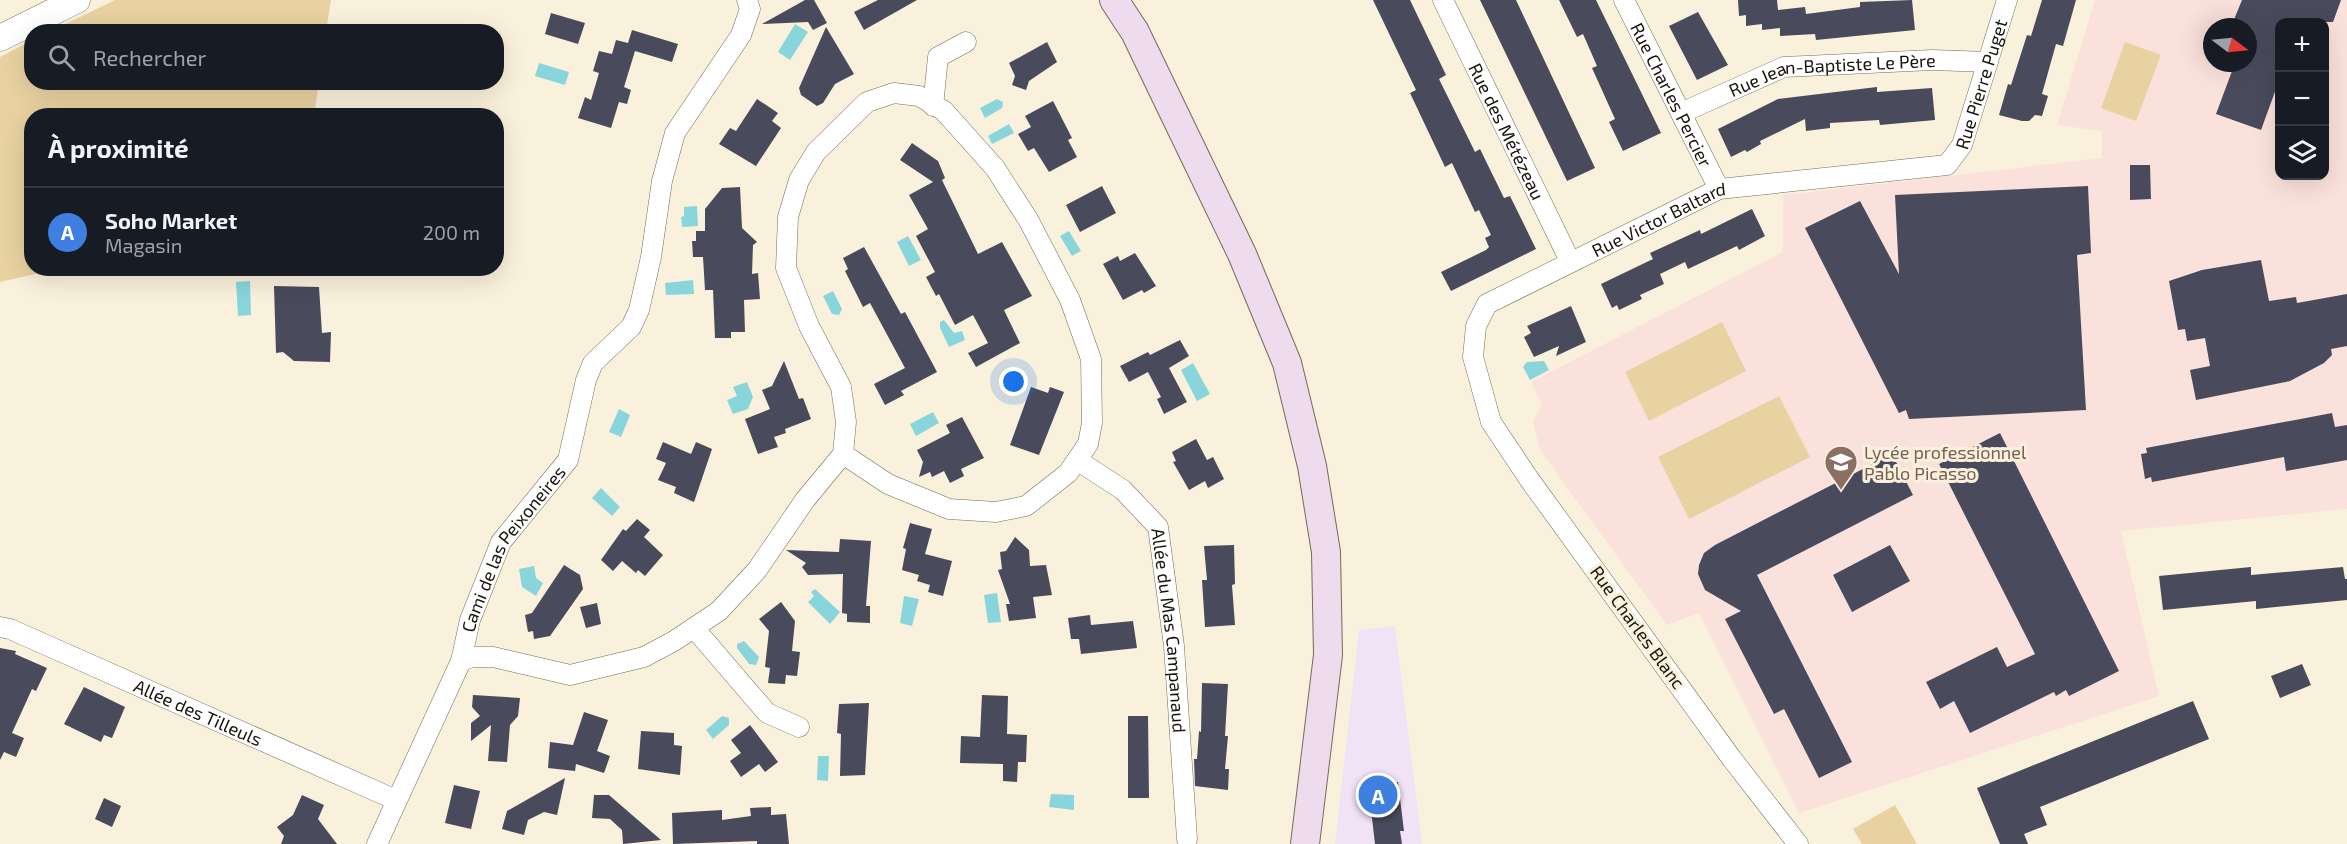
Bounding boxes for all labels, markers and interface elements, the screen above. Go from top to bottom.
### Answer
street label: Rue Pierre Puget [1950,16,2011,152]
north arrow [2203,18,2257,72]
map controls [2275,18,2329,180]
button: + [2275,18,2329,72]
street label: Rue Charles Percier [1626,19,1717,170]
search box [24,24,504,90]
icon: search [45,41,78,74]
text: Rechercher [93,44,206,70]
street label: Rue Jean-Baptiste Le Père [1725,49,1936,101]
street label: Rue des Métézeau [1464,59,1549,203]
button: − [2275,72,2329,126]
button: layers [2275,126,2329,180]
text: À proximité [48,132,189,163]
street label: Rue Victor Baltard [1588,177,1727,261]
text: Soho Market [105,207,237,233]
text: A [61,220,74,244]
text: 200 m [423,220,480,244]
text: Magasin [105,233,182,257]
your location [999,367,1028,396]
place label: Lycée professionnel Pablo Picasso [1864,441,2027,484]
school or university icon: Lycée professionnel Pablo Picasso [1823,444,1859,491]
street label: Cami de las Peixoneires [457,461,570,634]
street label: Allée du Mas Campanaud [1147,527,1191,734]
street label: Rue Charles Blanc [1586,561,1690,693]
street label: Allée des Tilleuls [131,674,266,750]
pin: A [1358,772,1398,818]

